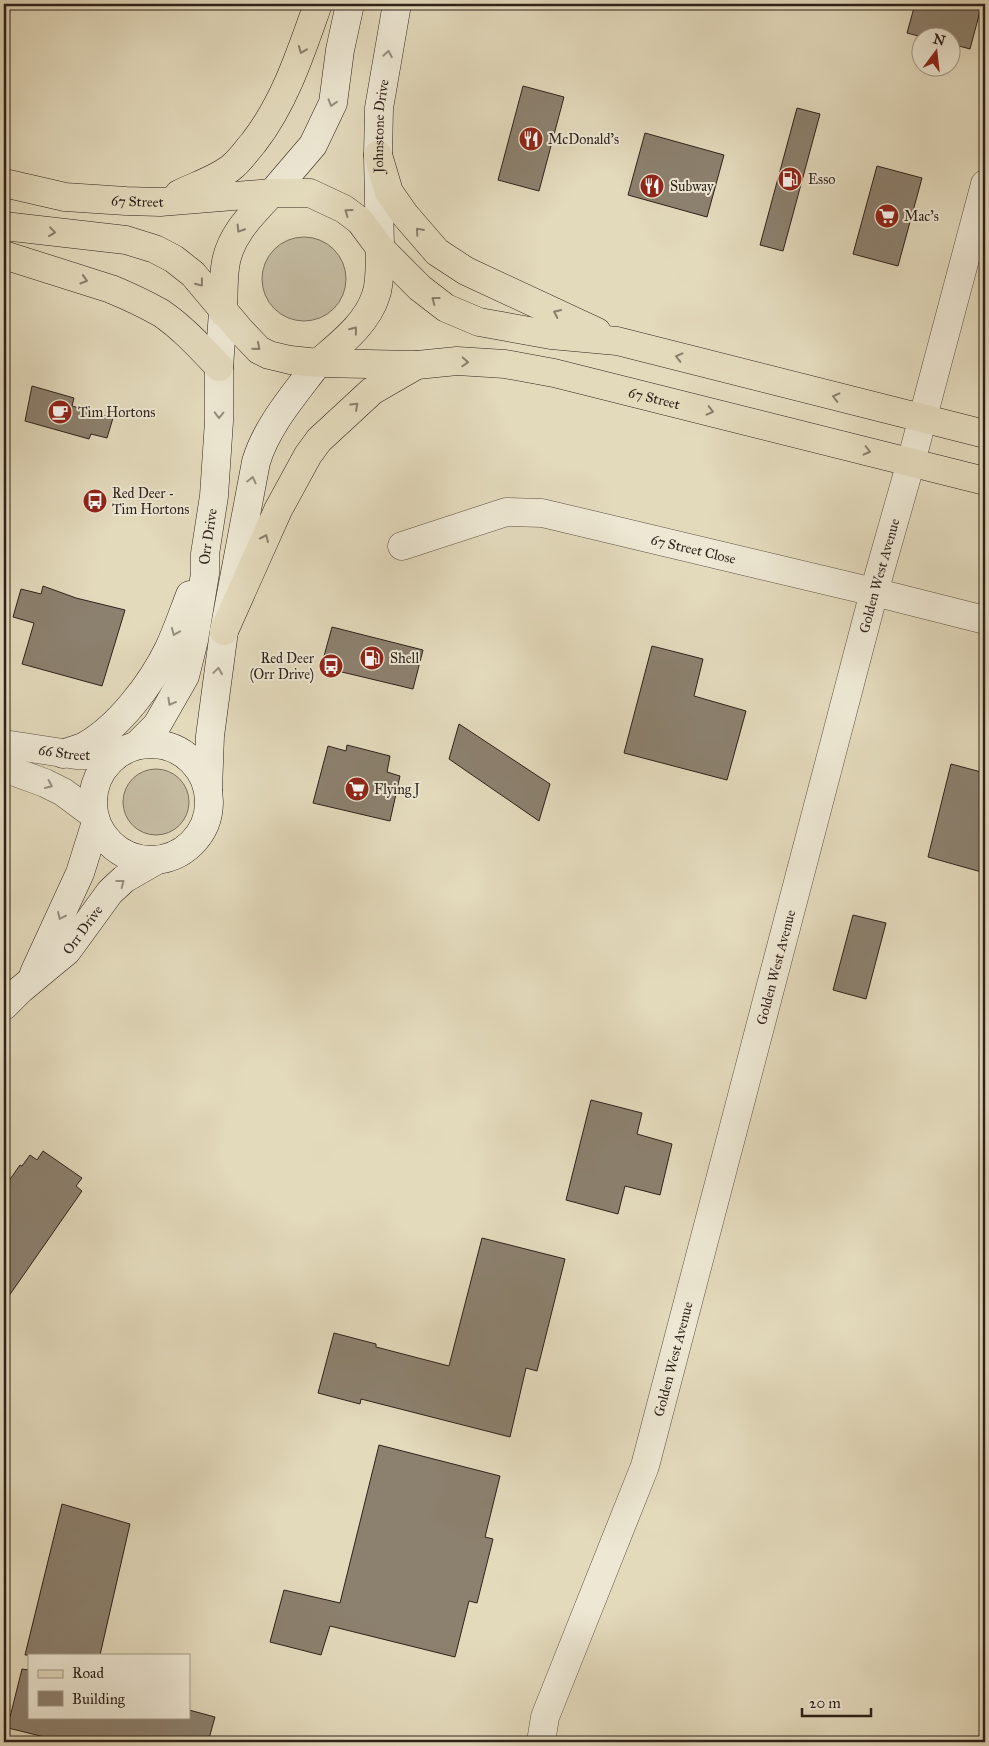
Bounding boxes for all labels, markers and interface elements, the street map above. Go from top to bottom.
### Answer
north arrow [912,28,962,78]
text: N [931,30,947,50]
one-way arrow [298,45,308,54]
one-way arrow [383,50,393,59]
street label: Johnstone Drive [370,78,393,175]
one-way arrow [327,98,337,107]
restaurant icon: McDonald's [518,126,544,152]
place label: McDonald's [548,131,619,148]
fuel station icon: Esso [777,166,803,192]
place label: Esso [808,171,835,188]
restaurant icon: Subway [639,173,665,199]
place label: Subway [670,178,714,195]
street label: 67 Street [110,192,164,211]
supermarket icon: Mac's [874,203,900,229]
place label: Mac's [904,208,939,225]
one-way arrow [344,209,353,218]
one-way arrow [237,224,247,233]
one-way arrow [48,226,56,237]
one-way arrow [415,228,424,237]
one-way arrow [79,274,87,284]
one-way arrow [195,277,203,286]
one-way arrow [432,297,441,305]
one-way arrow [553,309,562,319]
one-way arrow [348,327,357,336]
one-way arrow [251,341,260,350]
one-way arrow [675,352,683,362]
one-way arrow [461,356,469,367]
street label: 67 Street [627,384,682,413]
one-way arrow [832,392,841,403]
cafe icon: Tim Hortons [47,399,73,425]
one-way arrow [350,403,359,412]
place label: Tim Hortons [78,404,155,421]
one-way arrow [705,406,713,416]
one-way arrow [214,412,224,420]
one-way arrow [863,445,872,456]
one-way arrow [246,475,257,484]
place label: Red Deer - Tim Hortons [112,485,189,518]
bus stop icon: Red Deer - Tim Hortons [82,488,108,514]
street label: Orr Drive [197,507,221,565]
street label: Golden West Avenue [856,516,904,635]
street label: 67 Street Close [649,531,738,568]
one-way arrow [259,535,269,543]
one-way arrow [171,627,181,636]
fuel station icon: Shell [359,645,385,671]
place label: Red Deer (Orr Drive) [250,650,315,684]
place label: Shell [390,650,419,667]
bus stop icon: Red Deer (Orr Drive) [318,653,344,679]
one-way arrow [213,667,223,675]
one-way arrow [167,697,177,706]
street label: 66 Street [37,741,90,764]
supermarket icon: Flying J [344,776,370,802]
one-way arrow [44,779,53,789]
place label: Flying J [374,781,420,799]
one-way arrow [115,880,124,888]
street label: Orr Drive [59,902,107,958]
street label: Golden West Avenue [753,908,799,1027]
one-way arrow [56,911,67,920]
street label: Golden West Avenue [650,1300,697,1419]
legend [28,1654,190,1718]
text: Road [72,1664,104,1682]
scale bar [802,1686,870,1718]
text: Building [72,1690,126,1708]
text: 20 m [809,1694,841,1712]

